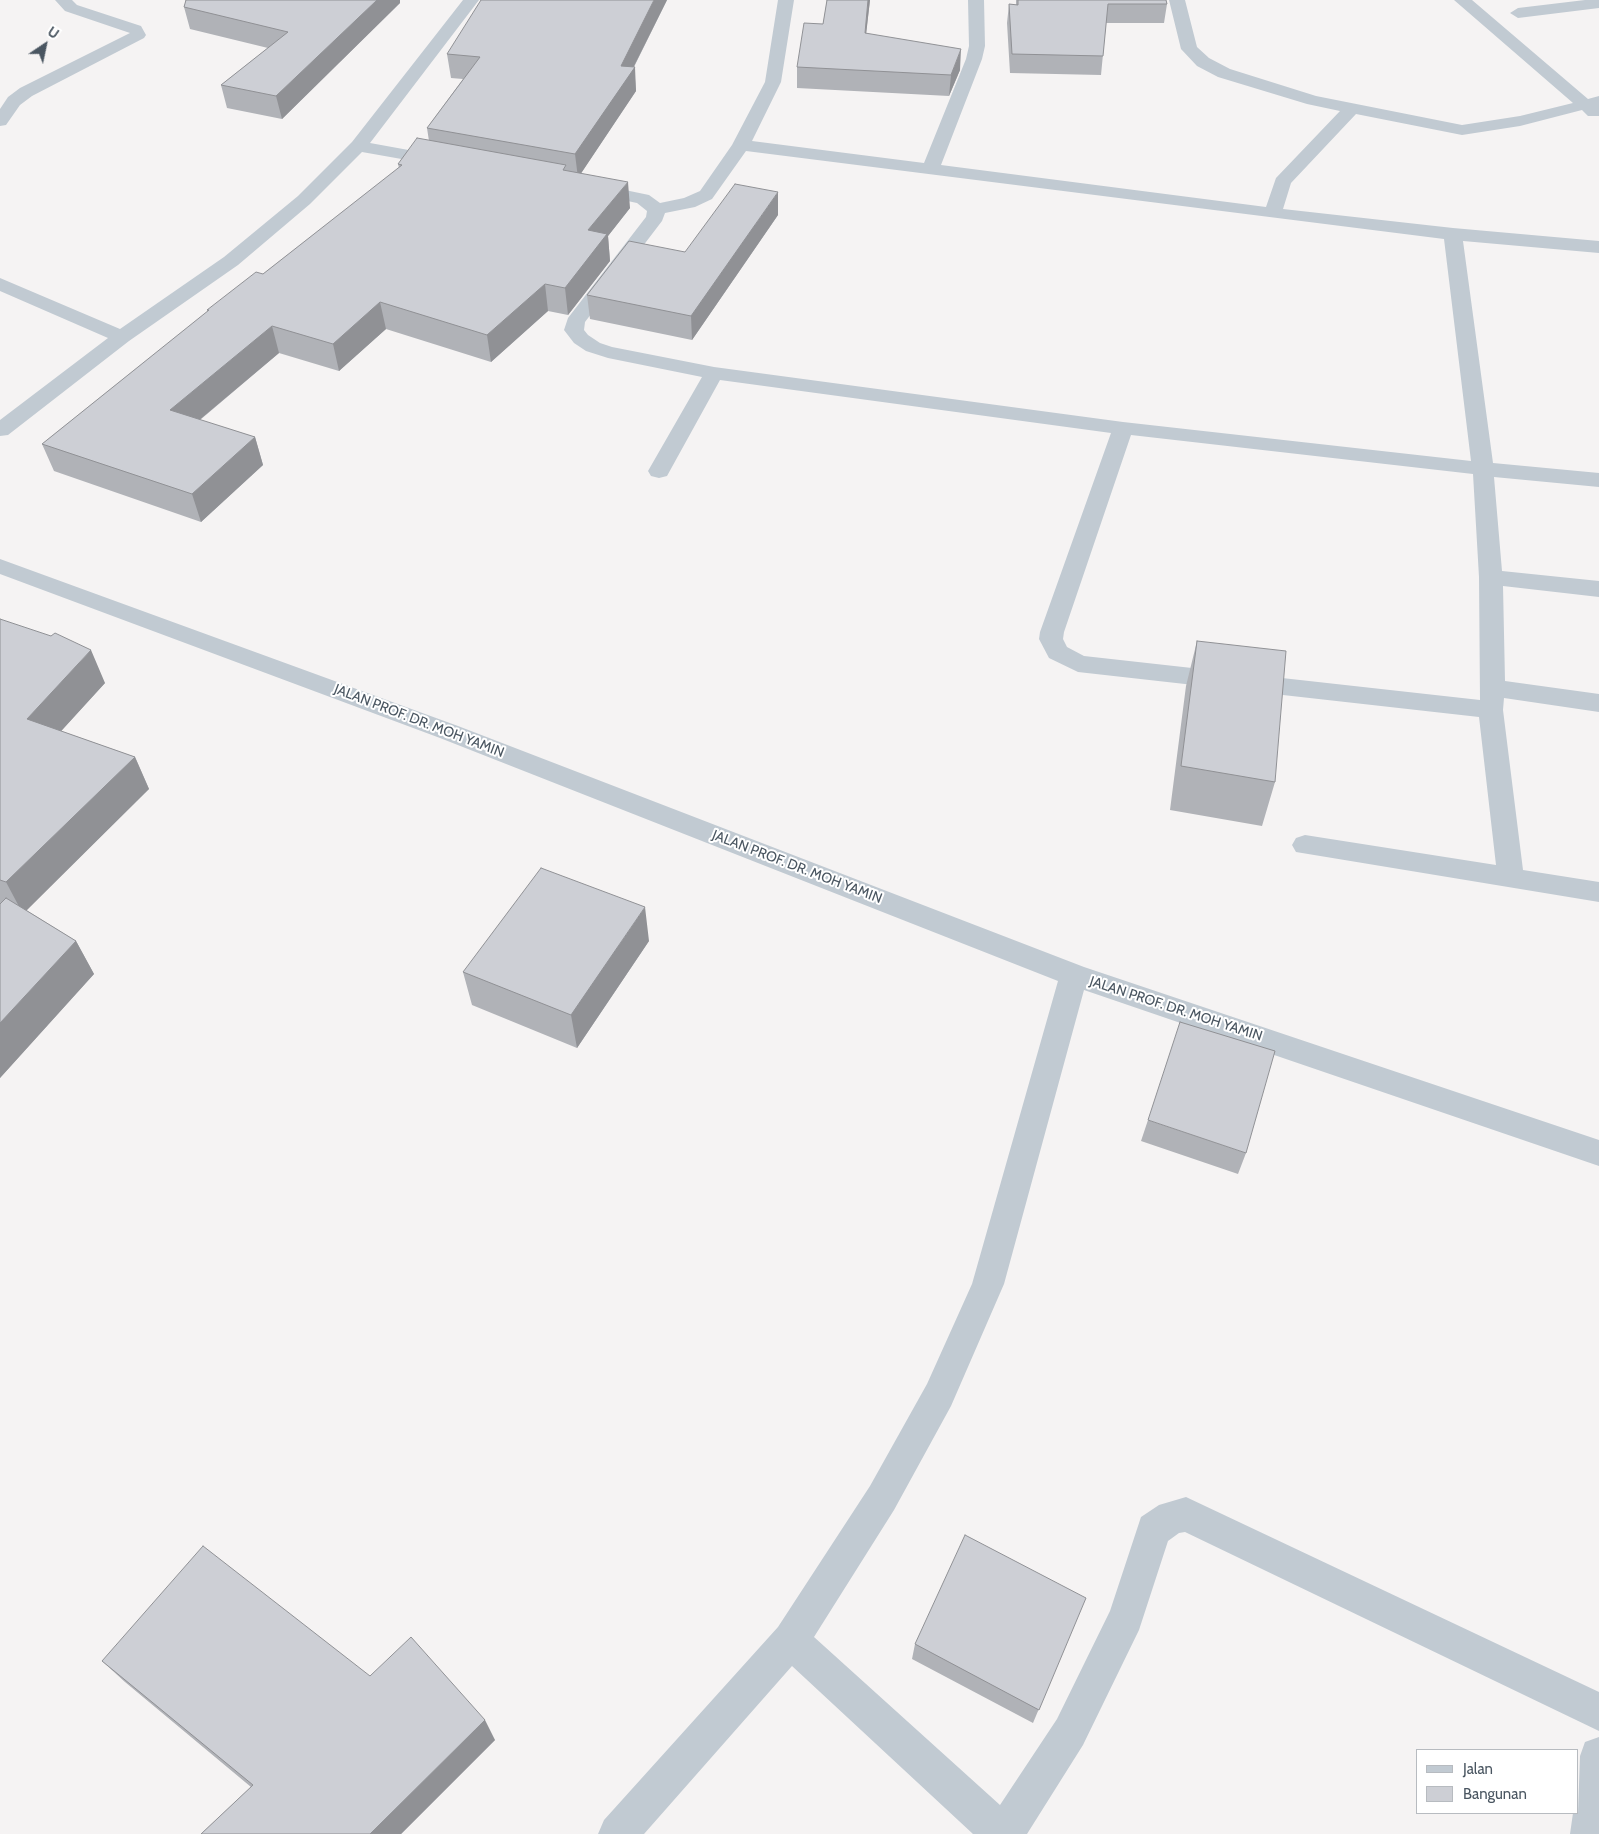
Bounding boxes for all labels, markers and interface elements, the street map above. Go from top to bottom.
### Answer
north arrow [20,20,70,70]
text: U [44,22,63,43]
street label: JALAN PROF. DR. MOH YAMIN [332,681,506,761]
street label: JALAN PROF. DR. MOH YAMIN [710,827,884,907]
street label: JALAN PROF. DR. MOH YAMIN [1087,973,1265,1045]
legend [1416,1749,1579,1814]
text: Jalan [1463,1760,1493,1778]
text: Bangunan [1463,1785,1527,1803]

